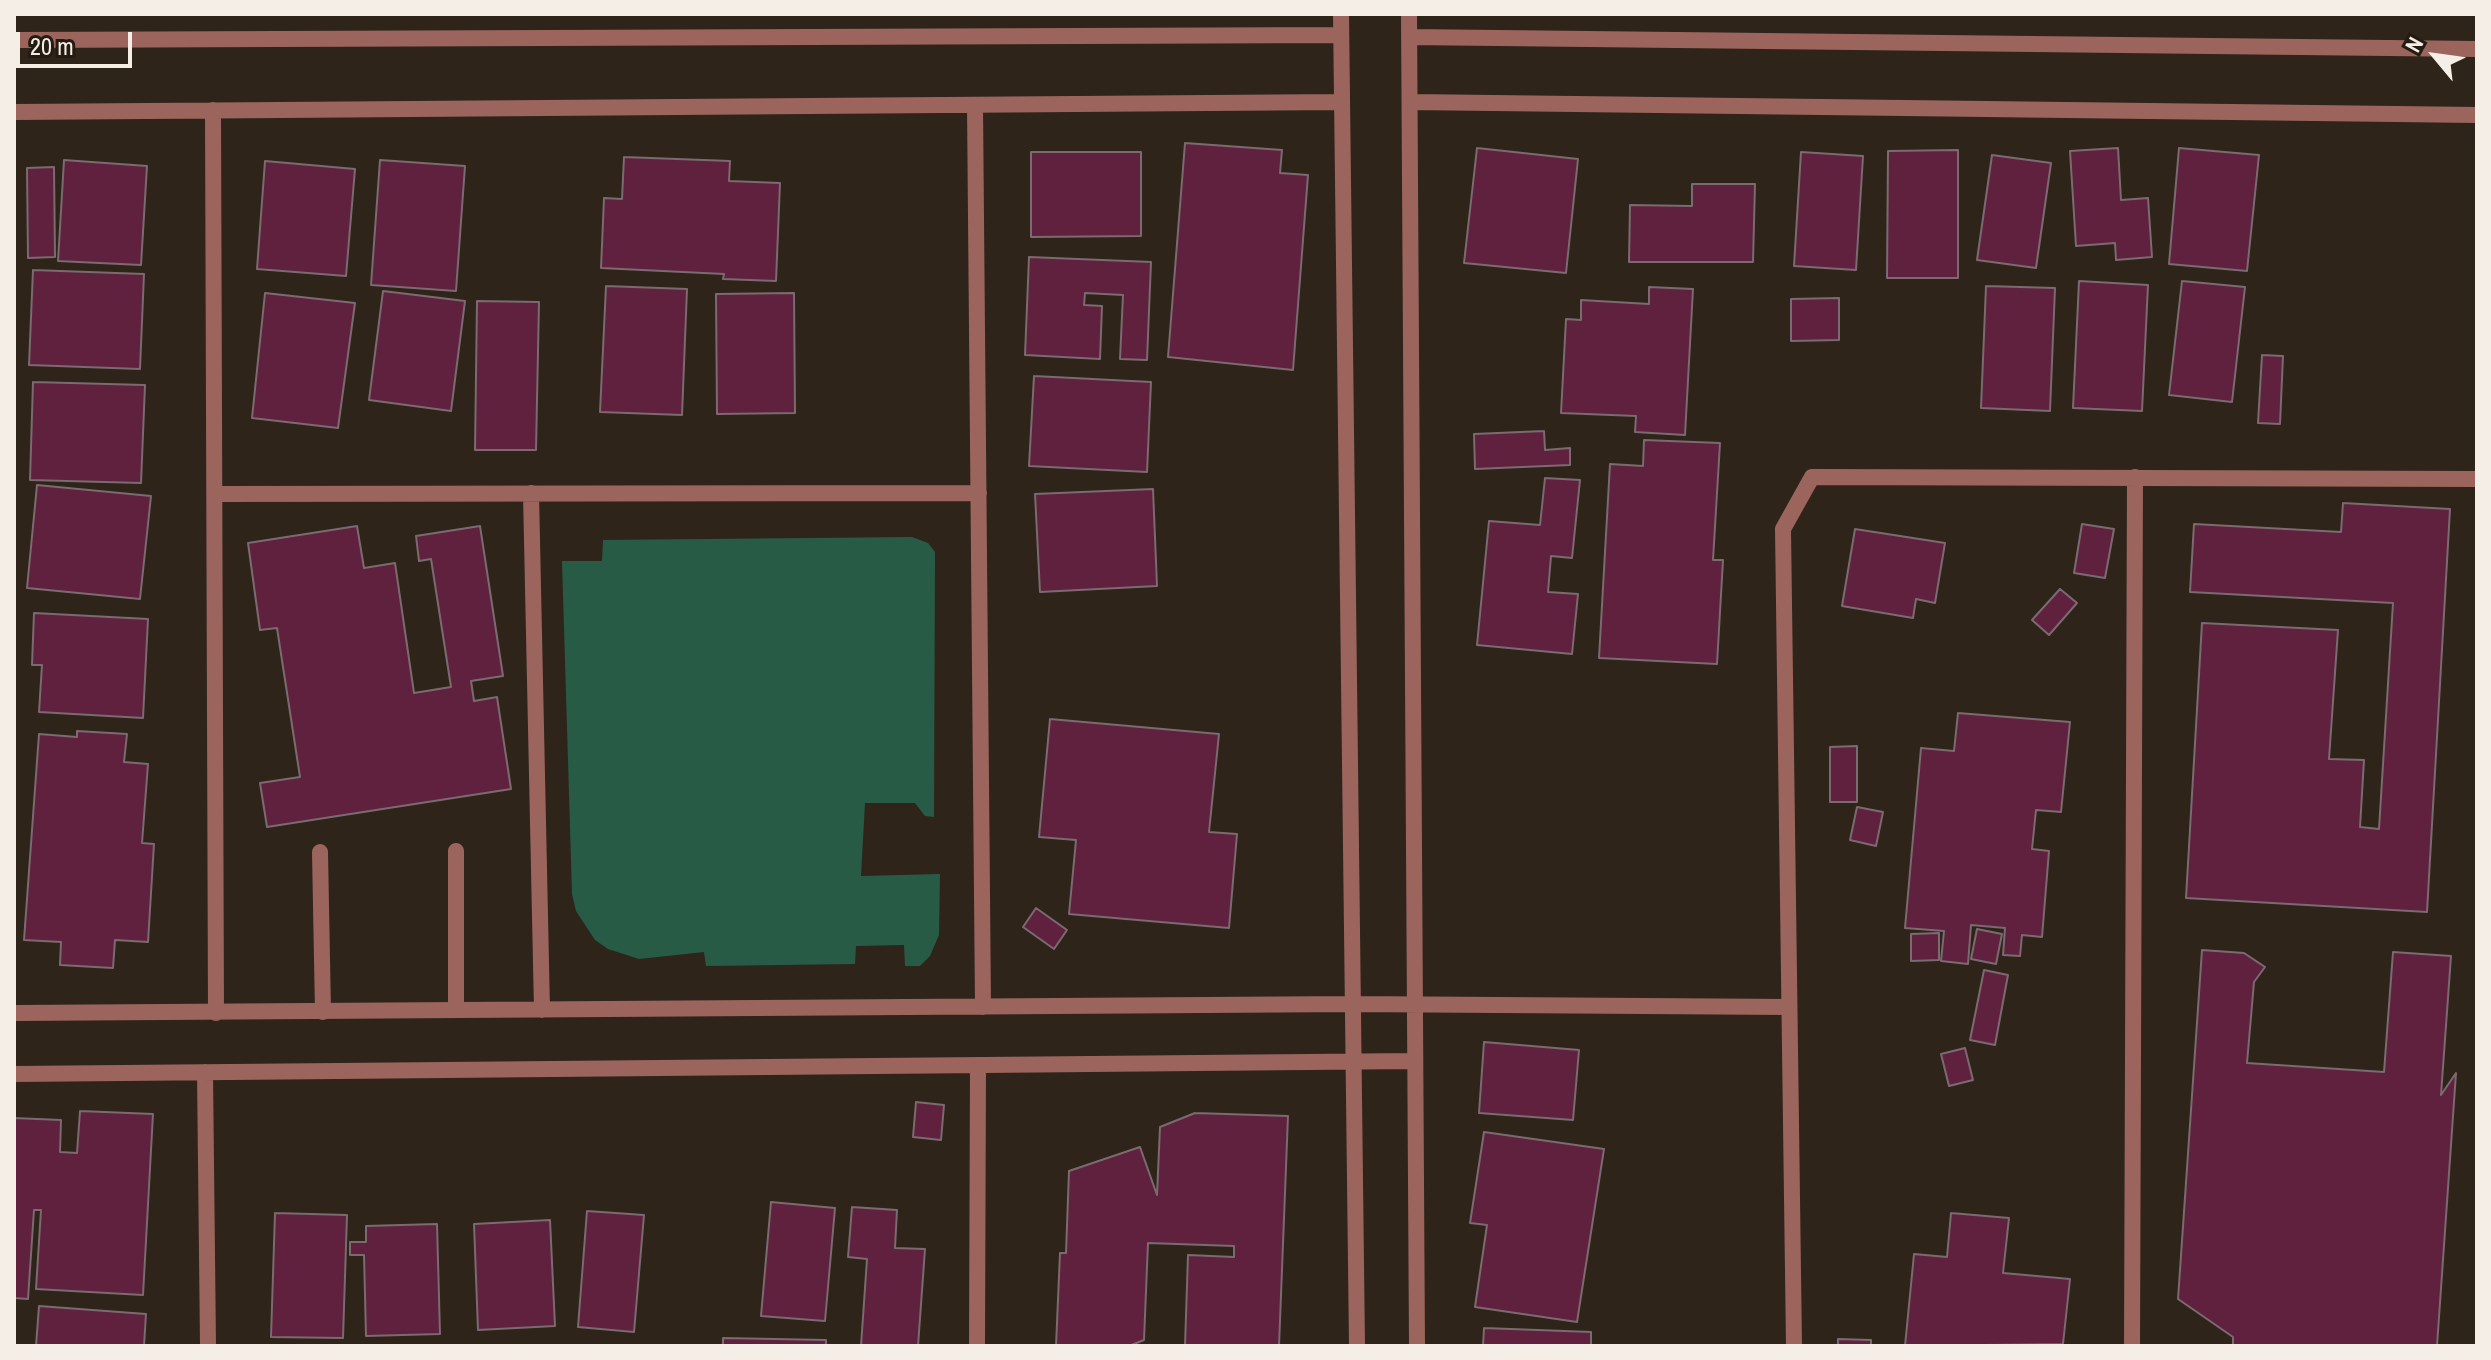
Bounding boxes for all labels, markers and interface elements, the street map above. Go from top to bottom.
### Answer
scale bar [20,16,136,66]
north arrow [2395,16,2475,96]
text: 20 m [30,30,74,62]
text: N [2398,31,2430,57]

